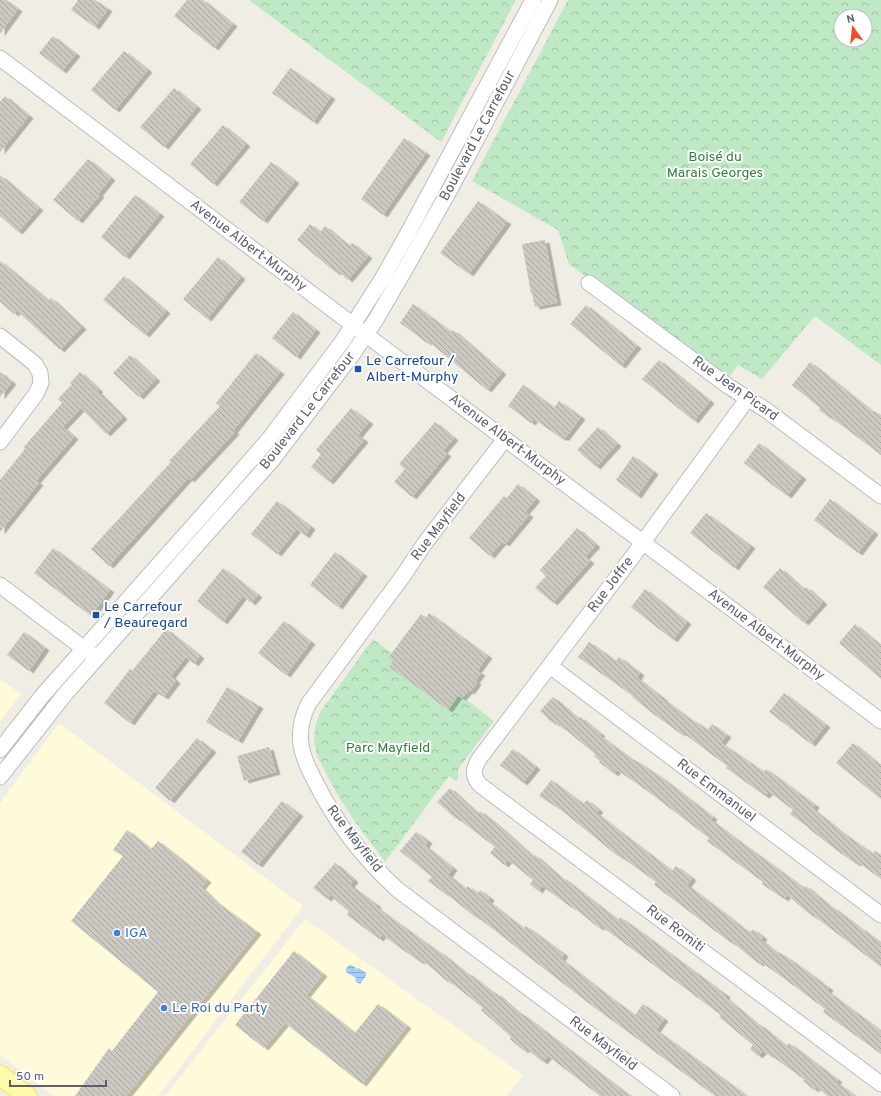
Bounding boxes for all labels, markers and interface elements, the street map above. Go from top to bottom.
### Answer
north arrow [833,8,873,48]
text: N [845,12,856,27]
street label: Boulevard Le Carrefour [436,67,520,204]
park label: Boisé du Marais Georges [667,149,763,182]
street label: Avenue Albert-Murphy [186,196,310,296]
street label: Boulevard Le Carrefour [257,348,360,473]
place label: Le Carrefour / Albert-Murphy [366,353,458,386]
street label: Rue Jean Picard [689,353,781,425]
marker: Le Carrefour / Albert-Murphy [353,364,363,374]
street label: Avenue Albert-Murphy [445,390,569,490]
street label: Rue Mayfield [408,490,470,564]
street label: Rue Joffre [585,554,637,616]
street label: Avenue Albert-Murphy [704,585,828,685]
place label: Le Carrefour / Beauregard [103,599,188,632]
marker: Le Carrefour / Beauregard [91,610,101,620]
park label: Parc Mayfield [346,740,430,757]
street label: Rue Emmanuel [673,756,759,826]
street label: Rue Mayfield [322,802,386,876]
street label: Rue Romiti [643,902,707,956]
place label: IGA [125,925,148,942]
marker: IGA [112,928,122,938]
place label: Le Roi du Party [172,1000,268,1017]
marker: Le Roi du Party [159,1003,169,1013]
street label: Rue Mayfield [566,1013,640,1075]
scale bar [10,1062,106,1088]
text: 50 m [16,1069,44,1085]

